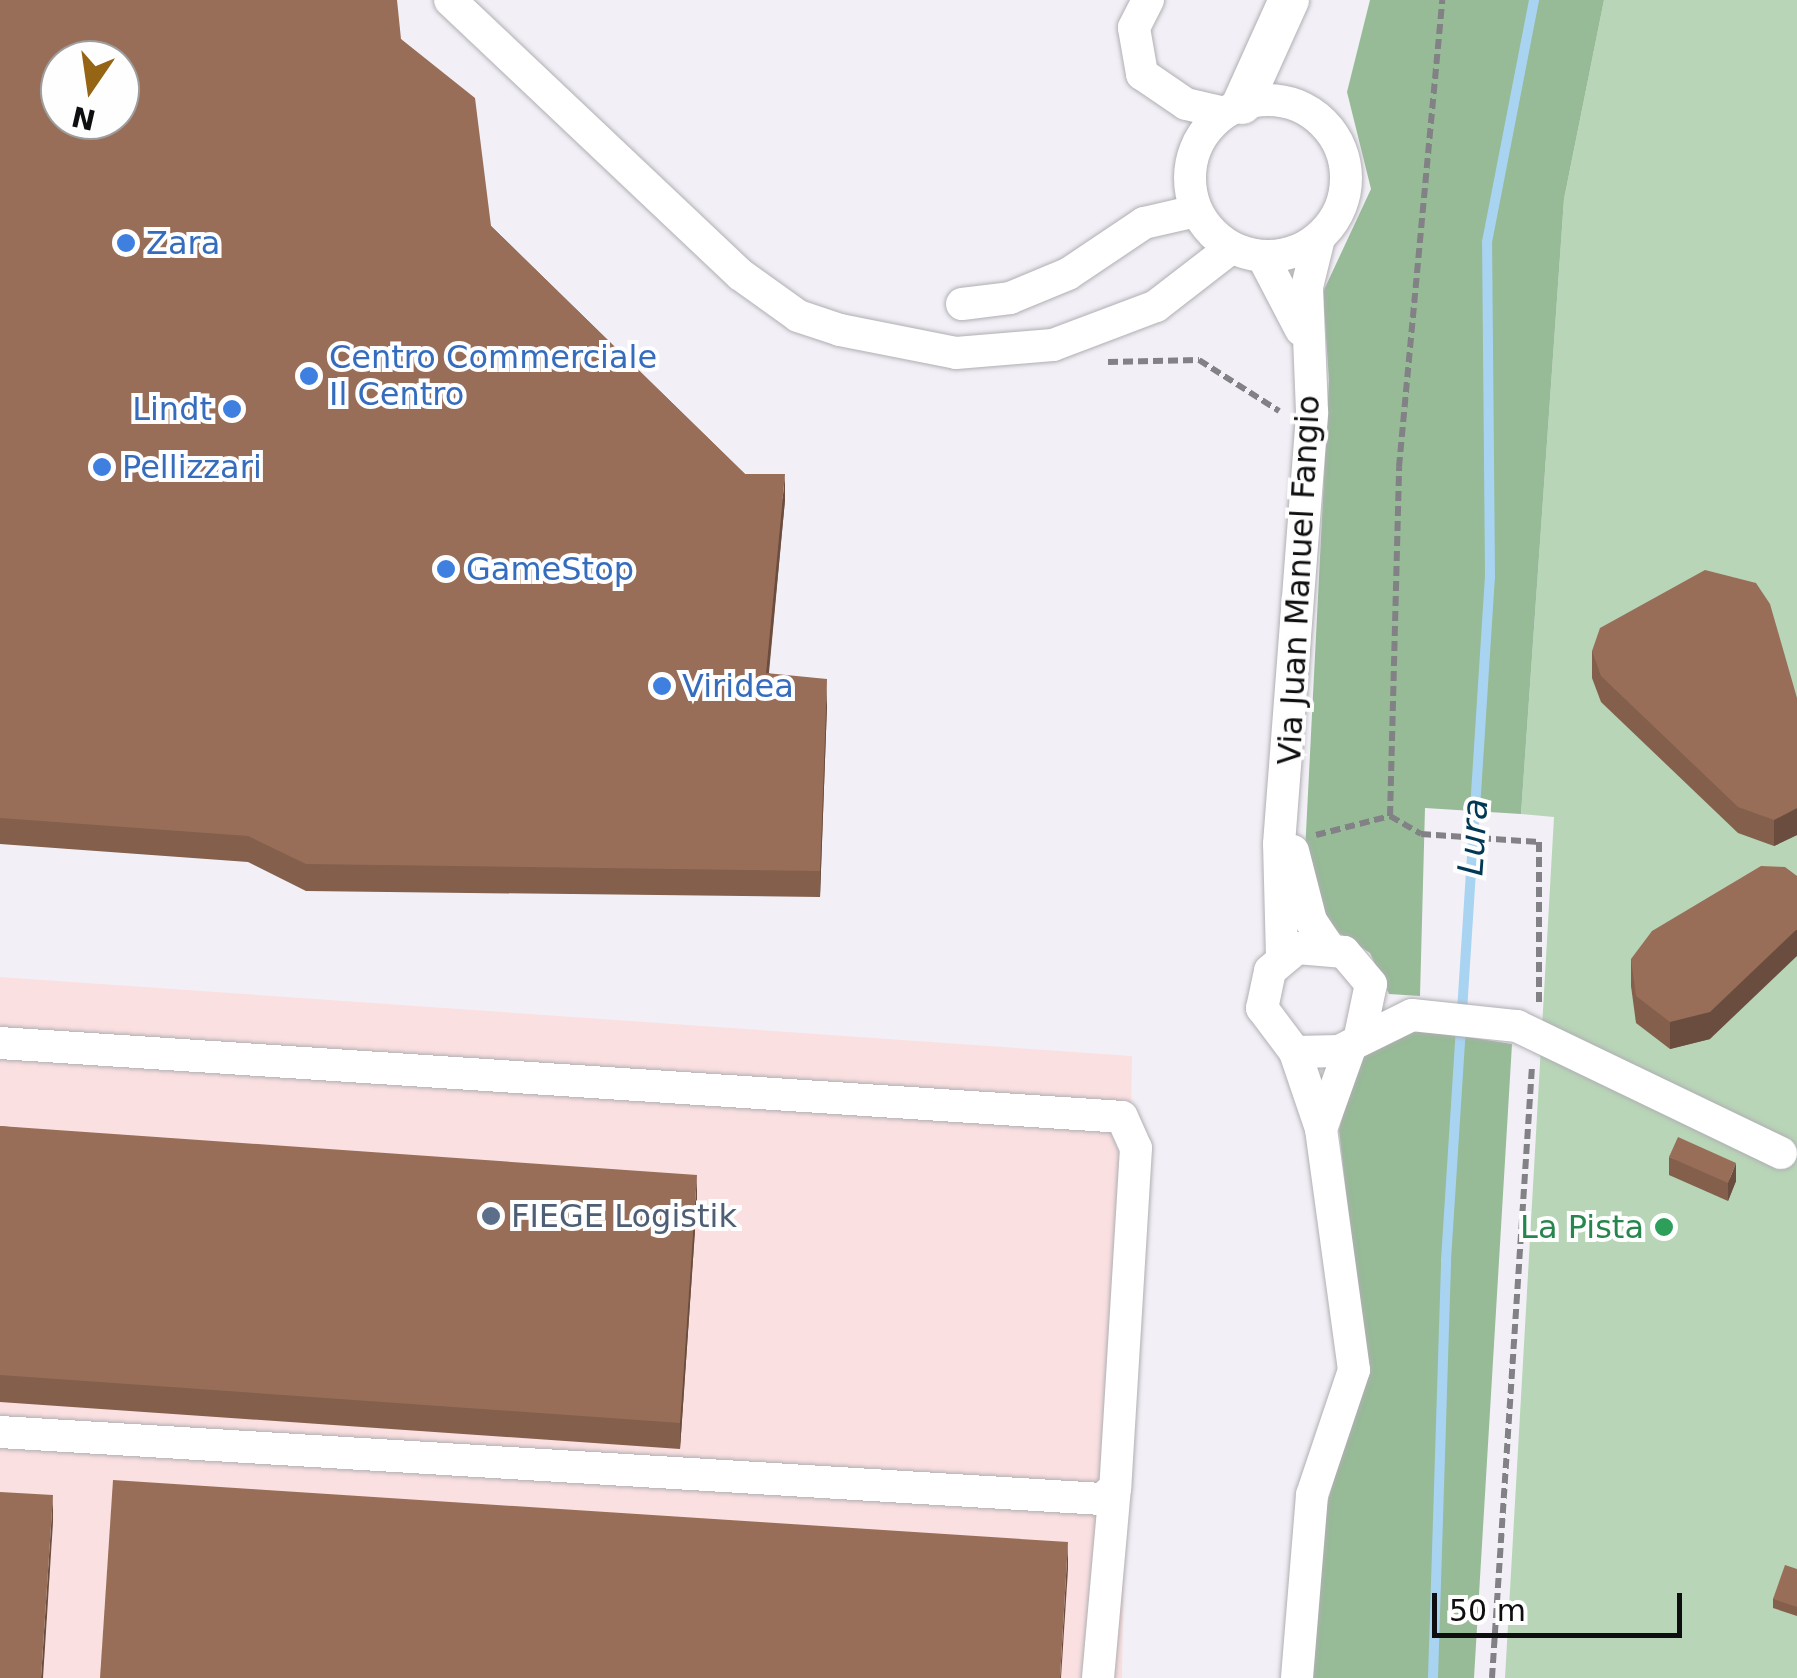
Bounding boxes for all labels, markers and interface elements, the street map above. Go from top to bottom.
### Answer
north arrow [40,40,140,140]
text: N [68,99,99,136]
place label: Zara [146,224,220,262]
marker: Zara [115,232,137,254]
place label: Centro Commerciale Il Centro [329,339,657,414]
marker: Centro Commerciale Il Centro [298,365,320,387]
place label: Lindt [132,390,212,428]
street label: Via Juan Manuel Fangio [1270,394,1328,766]
marker: Lindt [221,398,243,420]
place label: Pellizzari [122,448,262,486]
marker: Pellizzari [91,456,113,478]
place label: GameStop [466,550,634,588]
marker: GameStop [435,558,457,580]
place label: Viridea [682,667,794,705]
marker: Viridea [651,675,673,697]
water label: Lura [1449,797,1497,877]
place label: FIEGE Logistik [511,1197,737,1235]
marker: FIEGE Logistik [480,1205,502,1227]
place label: La Pista [1520,1208,1644,1246]
marker: La Pista [1653,1216,1675,1238]
scale bar [1437,1573,1687,1635]
text: 50 m [1449,1593,1526,1628]

